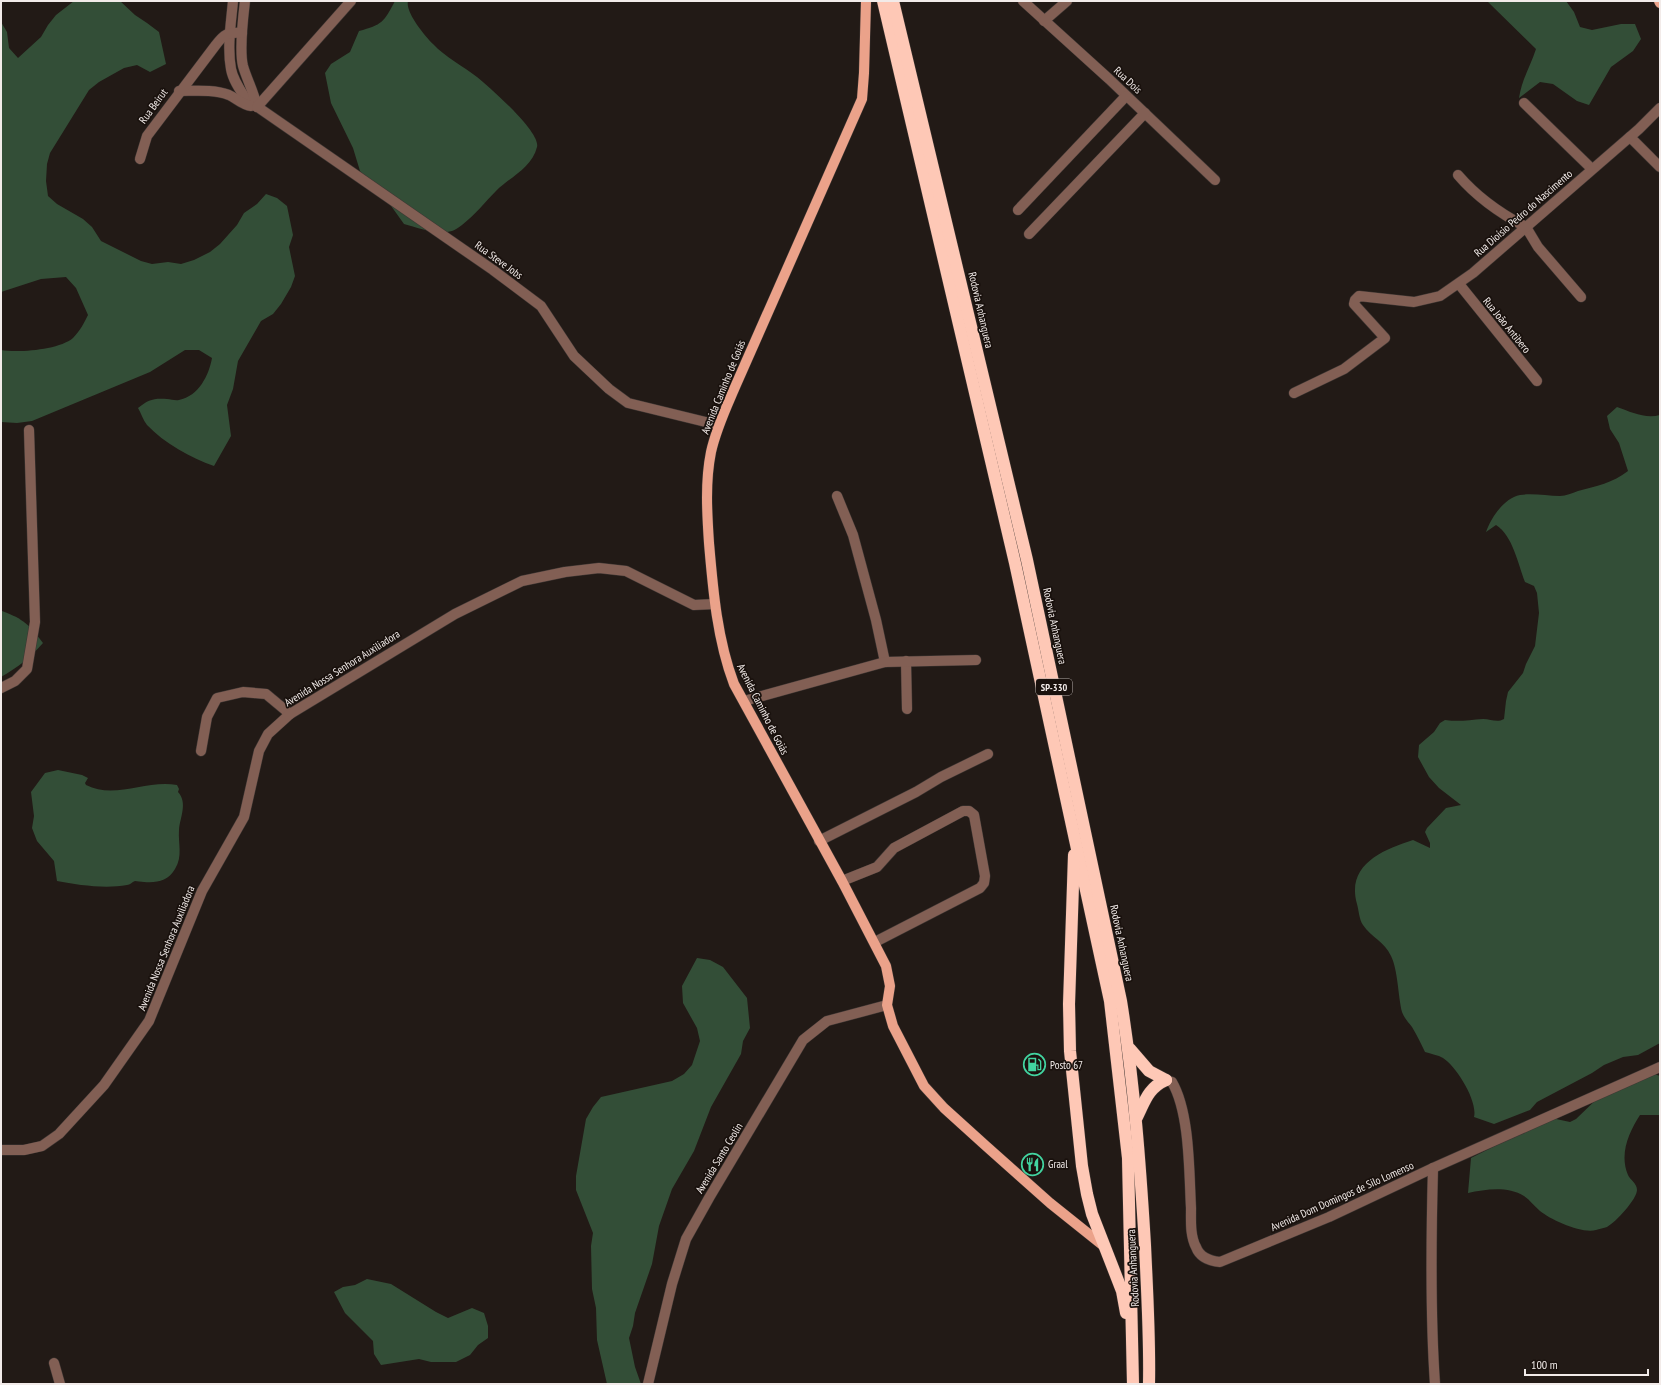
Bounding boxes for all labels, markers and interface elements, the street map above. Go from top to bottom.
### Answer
street label: Rua Dois [1111,63,1145,97]
street label: Rua Beirut [136,86,170,126]
street label: Rua Dioísio Pedro do Nascimento [1471,166,1575,260]
street label: Rua Steve Jobs [472,238,526,282]
street label: Rodovia Anhanguera [965,271,997,349]
street label: Rua João Antibero [1480,294,1534,356]
street label: Avenida Caminho de Goiás [698,338,748,436]
street label: Rodovia Anhanguera [1040,587,1070,665]
street label: Avenida Nossa Senhora Auxiliadora [282,627,402,709]
street label: Avenida Caminho de Goiás [734,661,792,757]
road number: SP-330 [1036,679,1072,695]
street label: Avenida Nossa Senhora Auxiliadora [134,883,198,1013]
street label: Rodovia Anhanguera [1107,904,1137,982]
fuel station icon: Posto 67 [1021,1052,1047,1078]
place label: Posto 67 [1050,1058,1083,1072]
street label: Avenida Santo Ceolin [692,1120,746,1196]
restaurant icon: Graal [1020,1151,1046,1177]
place label: Graal [1048,1157,1068,1171]
street label: Avenida Dom Domingos de Silo Lomenso [1268,1158,1416,1234]
street label: Rodovia Anhanguera [1124,1229,1142,1307]
scale bar [1525,1351,1648,1377]
text: 100 m [1531,1357,1558,1372]

